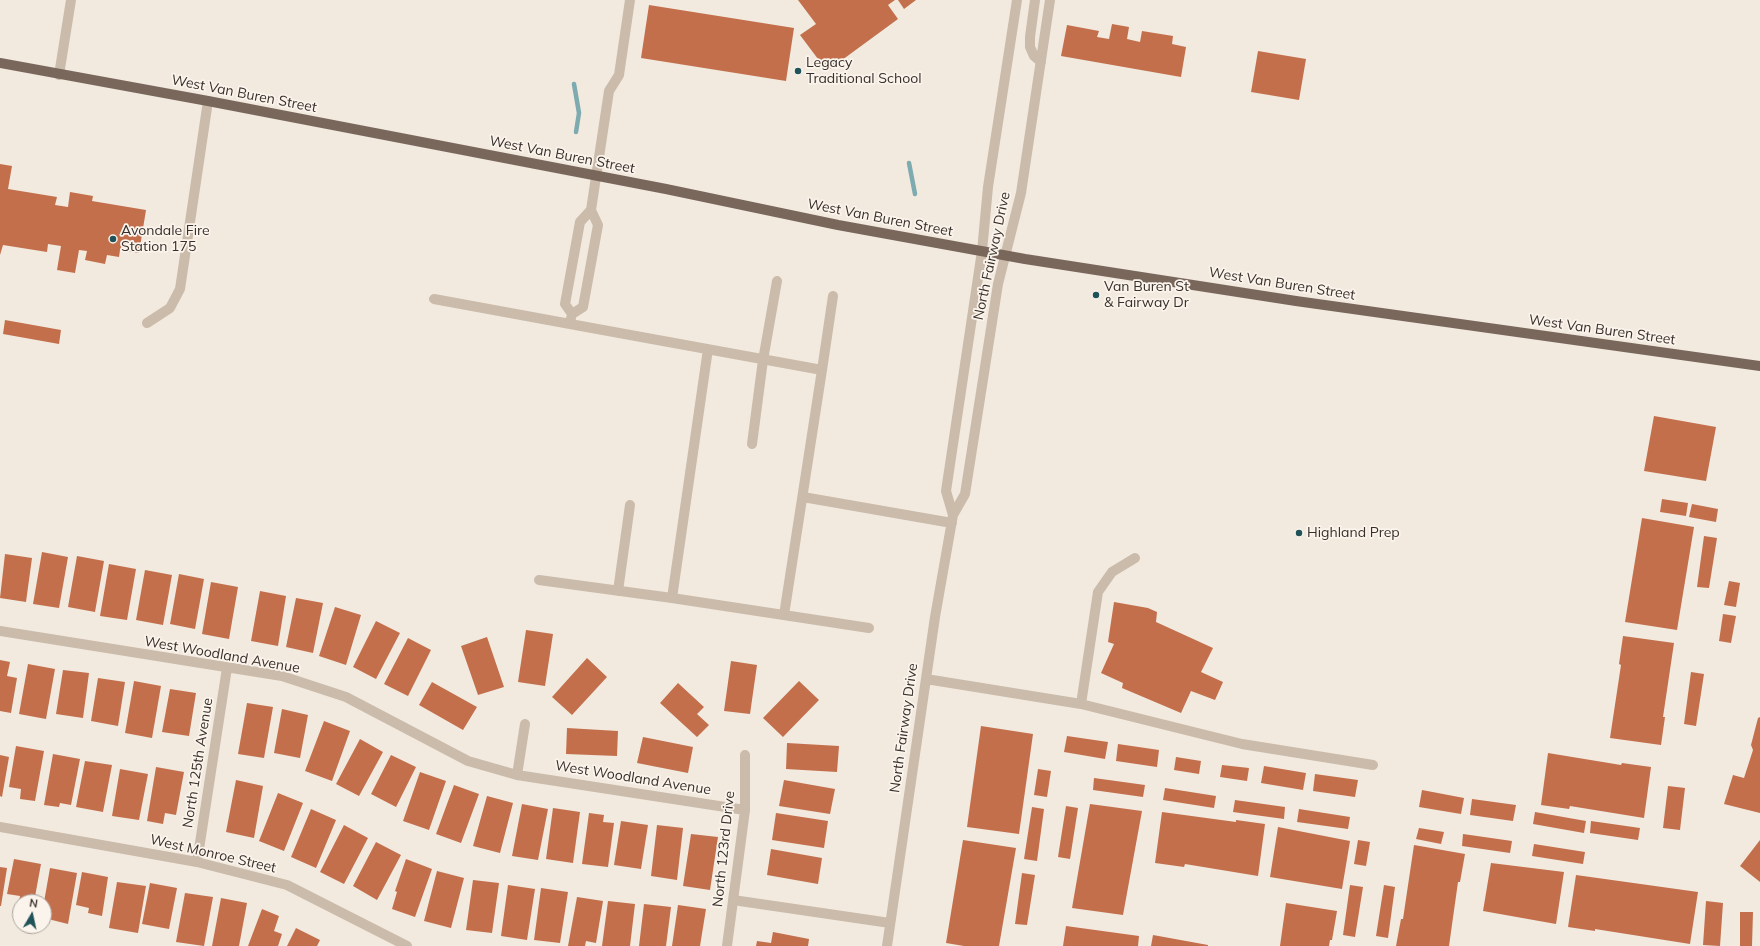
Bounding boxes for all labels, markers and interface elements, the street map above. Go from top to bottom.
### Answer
place label: Legacy Traditional School [806,55,922,88]
marker: Legacy Traditional School [793,66,803,76]
street label: West Van Buren Street [170,72,318,116]
street label: West Van Buren Street [488,133,636,177]
street label: North Fairway Drive [970,190,1014,322]
street label: West Van Buren Street [806,196,954,240]
place label: Avondale Fire Station 175 [121,223,210,256]
marker: Avondale Fire Station 175 [108,234,118,244]
street label: West Van Buren Street [1208,264,1356,304]
place label: Van Buren St & Fairway Dr [1104,279,1189,312]
marker: Van Buren St & Fairway Dr [1091,290,1101,300]
street label: West Van Buren Street [1528,311,1676,349]
place label: Highland Prep [1307,525,1400,541]
marker: Highland Prep [1294,528,1304,538]
street label: West Woodland Avenue [143,633,301,677]
street label: North Fairway Drive [887,662,921,794]
street label: North 125th Avenue [179,697,217,829]
street label: West Woodland Avenue [554,757,712,799]
street label: North 123rd Drive [710,790,738,908]
street label: West Monroe Street [148,831,278,877]
north arrow [12,894,52,934]
text: N [29,896,39,911]

